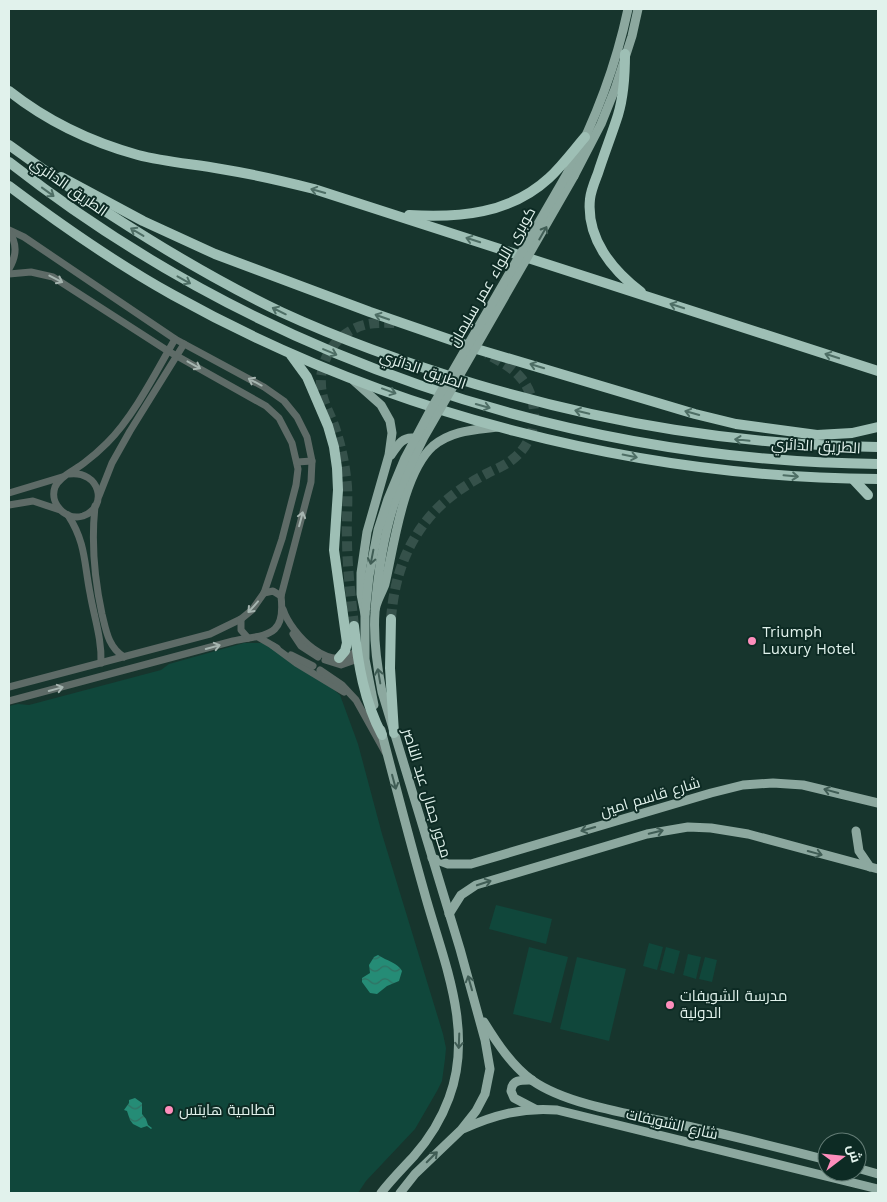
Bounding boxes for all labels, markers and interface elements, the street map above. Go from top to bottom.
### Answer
street label: الطريق الدائري [25,154,111,223]
one-way arrow [310,185,326,195]
one-way arrow [41,187,55,197]
street label: كوبرى اللواء عمر سليمان [445,204,540,351]
one-way arrow [130,227,144,237]
one-way arrow [538,227,548,241]
one-way arrow [465,235,481,244]
one-way arrow [48,275,63,284]
one-way arrow [177,275,191,285]
one-way arrow [670,301,685,310]
one-way arrow [272,305,287,315]
one-way arrow [375,312,390,321]
one-way arrow [322,347,337,357]
street label: الطريق الدائري [377,347,468,396]
one-way arrow [824,350,840,360]
one-way arrow [186,361,200,371]
one-way arrow [529,361,545,371]
one-way arrow [248,376,262,386]
one-way arrow [381,387,396,396]
one-way arrow [475,401,491,411]
one-way arrow [575,407,591,416]
one-way arrow [685,407,701,417]
one-way arrow [735,435,751,445]
street label: الطريق الدائري [771,435,861,460]
one-way arrow [622,451,638,461]
one-way arrow [783,471,799,481]
one-way arrow [297,512,307,528]
one-way arrow [367,549,376,565]
one-way arrow [247,601,259,614]
place label: Triumph Luxury Hotel [762,623,856,658]
marker: Triumph Luxury Hotel [746,635,758,647]
one-way arrow [204,642,220,651]
one-way arrow [373,668,383,684]
one-way arrow [47,684,63,693]
street label: محور جمال عبد الناصر [398,725,455,860]
street label: شارع قاسم امين [598,773,703,823]
one-way arrow [390,774,400,790]
one-way arrow [823,786,839,795]
one-way arrow [580,825,596,835]
one-way arrow [648,827,664,836]
one-way arrow [807,848,823,858]
one-way arrow [475,877,491,887]
one-way arrow [464,975,474,991]
place label: مدرسة الشويفات الدولية [680,987,787,1022]
marker: مدرسة الشويفات الدولية [664,999,676,1011]
one-way arrow [454,1033,463,1049]
place label: قطامية هايتس [179,1101,275,1120]
marker: قطامية هايتس [163,1104,175,1116]
street label: شارع الشويفات [624,1105,720,1145]
north arrow [817,1132,867,1182]
text: ش [843,1143,865,1165]
one-way arrow [426,1151,438,1163]

